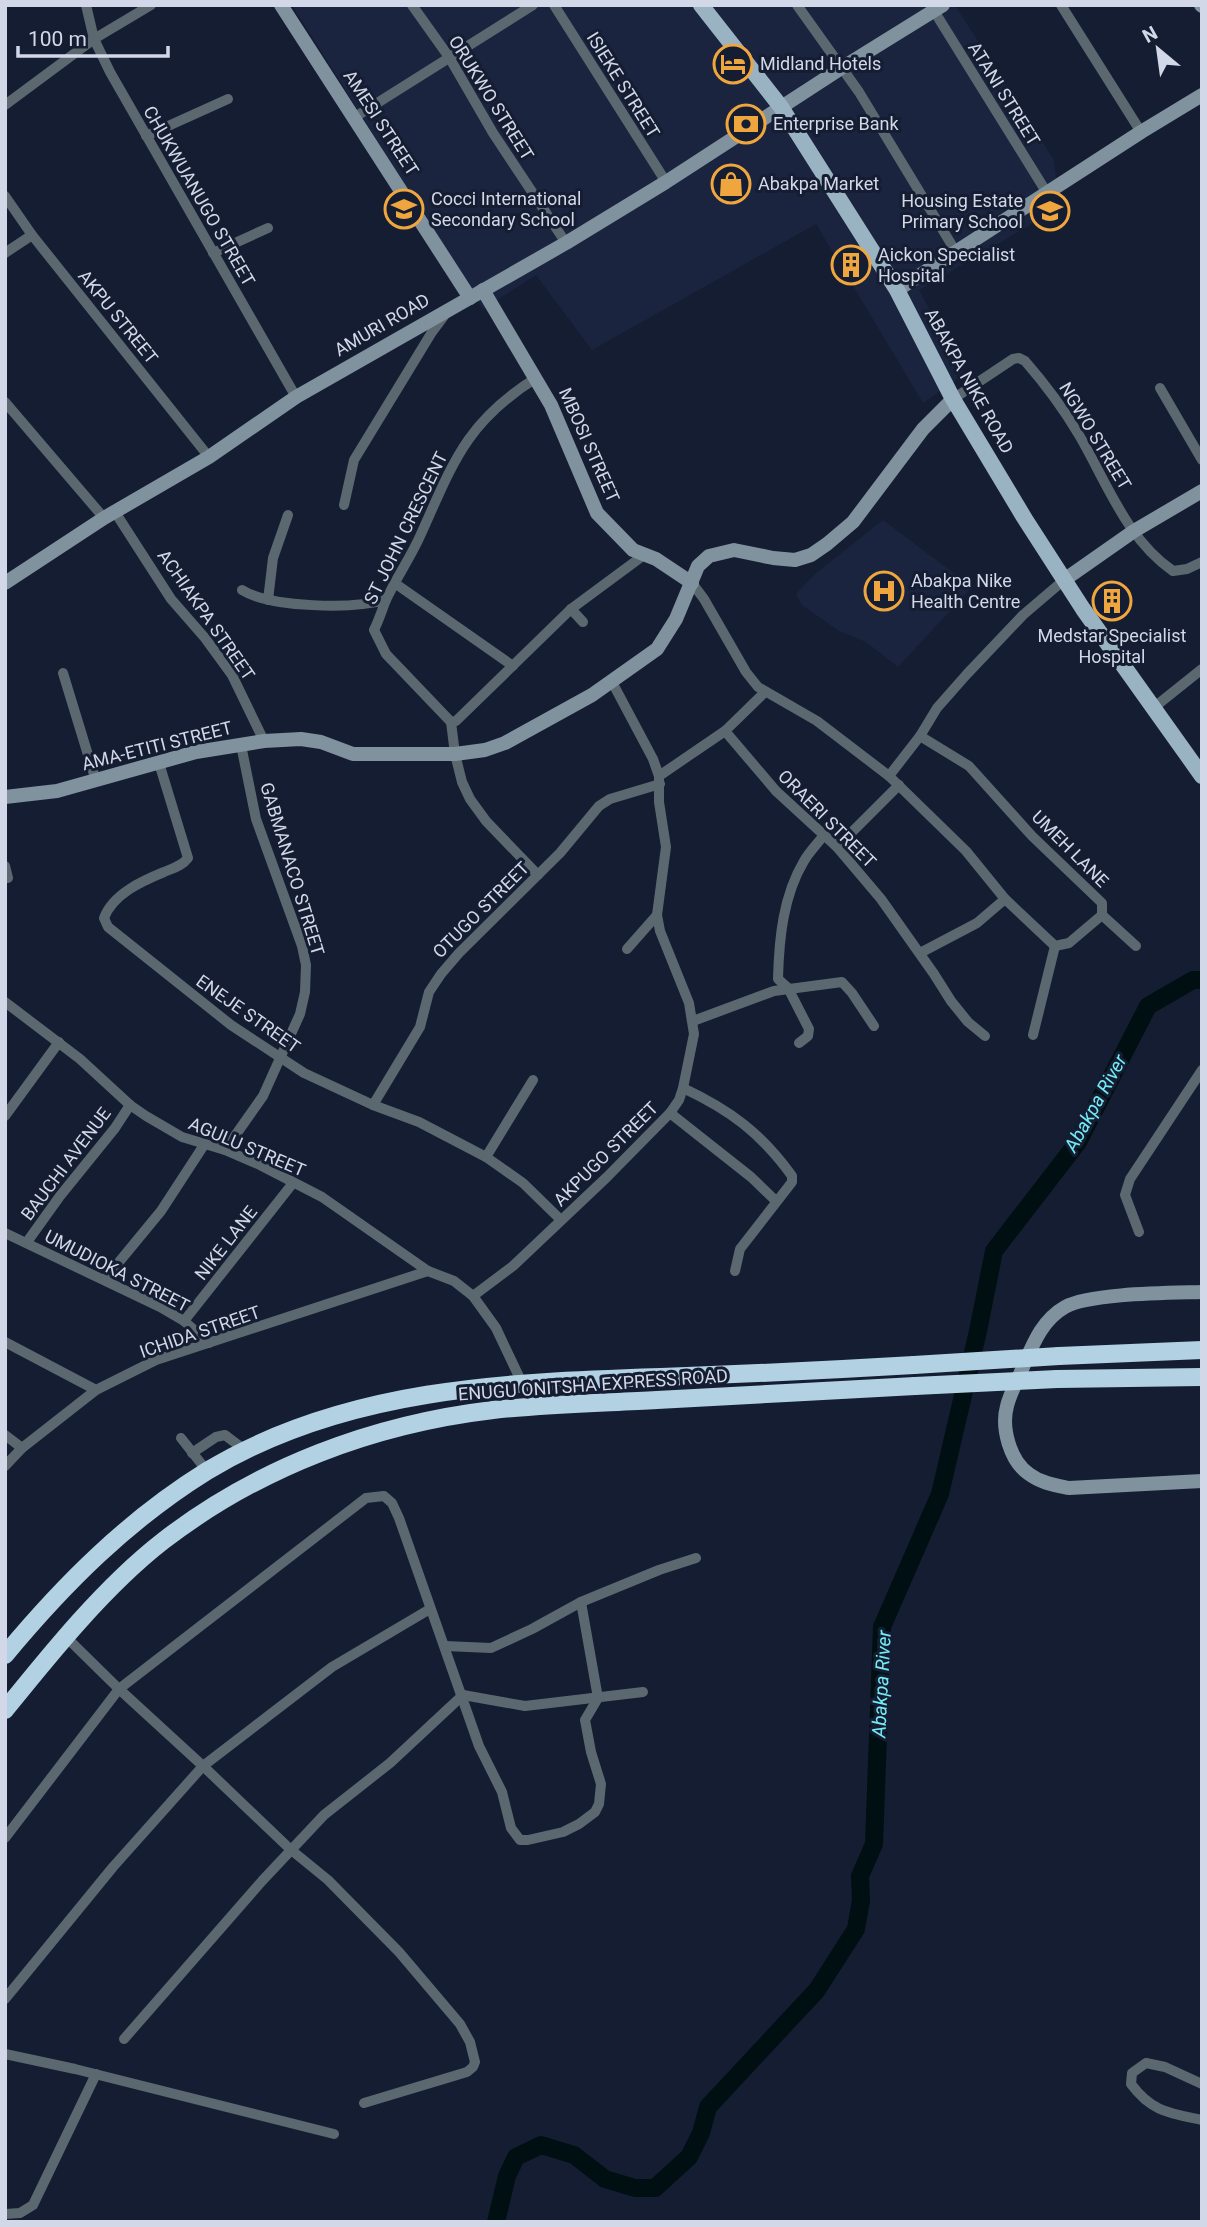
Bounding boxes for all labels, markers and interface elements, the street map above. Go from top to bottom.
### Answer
scale bar [18,14,168,58]
north arrow [1123,14,1193,84]
text: N [1139,21,1161,48]
text: 100 m [28,27,87,51]
street label: ISIEKE STREET [583,28,664,142]
street label: ORUKWO STREET [445,31,538,164]
street label: ATANI STREET [964,38,1045,150]
hotel icon: Midland Hotels [712,43,754,85]
place label: Midland Hotels [760,53,881,74]
street label: AMESI STREET [339,66,423,180]
street label: CHUKWUANUGO STREET [139,102,260,290]
bank icon: Enterprise Bank [725,103,767,145]
place label: Enterprise Bank [773,113,900,134]
shop icon: Abakpa Market [710,163,752,205]
place label: Abakpa Market [758,173,879,194]
school or university icon: Cocci International Secondary School [383,188,425,230]
place label: Cocci International Secondary School [431,188,581,230]
place label: Housing Estate Primary School [901,190,1023,232]
school or university icon: Housing Estate Primary School [1029,190,1071,232]
building icon: Aickon Specialist Hospital [830,244,872,286]
place label: Aickon Specialist Hospital [878,244,1015,286]
street label: AKPU STREET [74,266,163,368]
street label: AMURI ROAD [330,289,433,360]
street label: ABAKPA NIKE ROAD [921,304,1018,457]
street label: NGWO STREET [1055,378,1136,494]
street label: MBOSI STREET [555,384,624,506]
street label: ST JOHN CRESCENT [360,448,452,607]
street label: ACHIAKPA STREET [153,545,259,684]
hospital icon: Abakpa Nike Health Centre [863,570,905,612]
place label: Abakpa Nike Health Centre [911,570,1020,612]
building icon: Medstar Specialist Hospital [1091,580,1133,622]
place label: Medstar Specialist Hospital [1038,625,1187,667]
street label: AMA-ETITI STREET [80,717,234,774]
street label: ORAERI STREET [774,765,881,872]
street label: GABMANACO STREET [256,780,329,958]
street label: UMEH LANE [1028,806,1113,891]
street label: OTUGO STREET [428,857,533,962]
street label: ENEJE STREET [192,970,304,1057]
water label: Abakpa River [1059,1050,1132,1157]
street label: AKPUGO STREET [549,1097,662,1210]
street label: BAUCHI AVENUE [16,1103,115,1224]
street label: AGULU STREET [186,1112,309,1181]
street label: NIKE LANE [190,1201,261,1284]
street label: UMUDIOKA STREET [41,1225,193,1316]
street label: ICHIDA STREET [137,1301,263,1362]
street label: ENUGU ONITSHA EXPRESS ROAD [457,1365,729,1404]
water label: Abakpa River [867,1629,896,1739]

